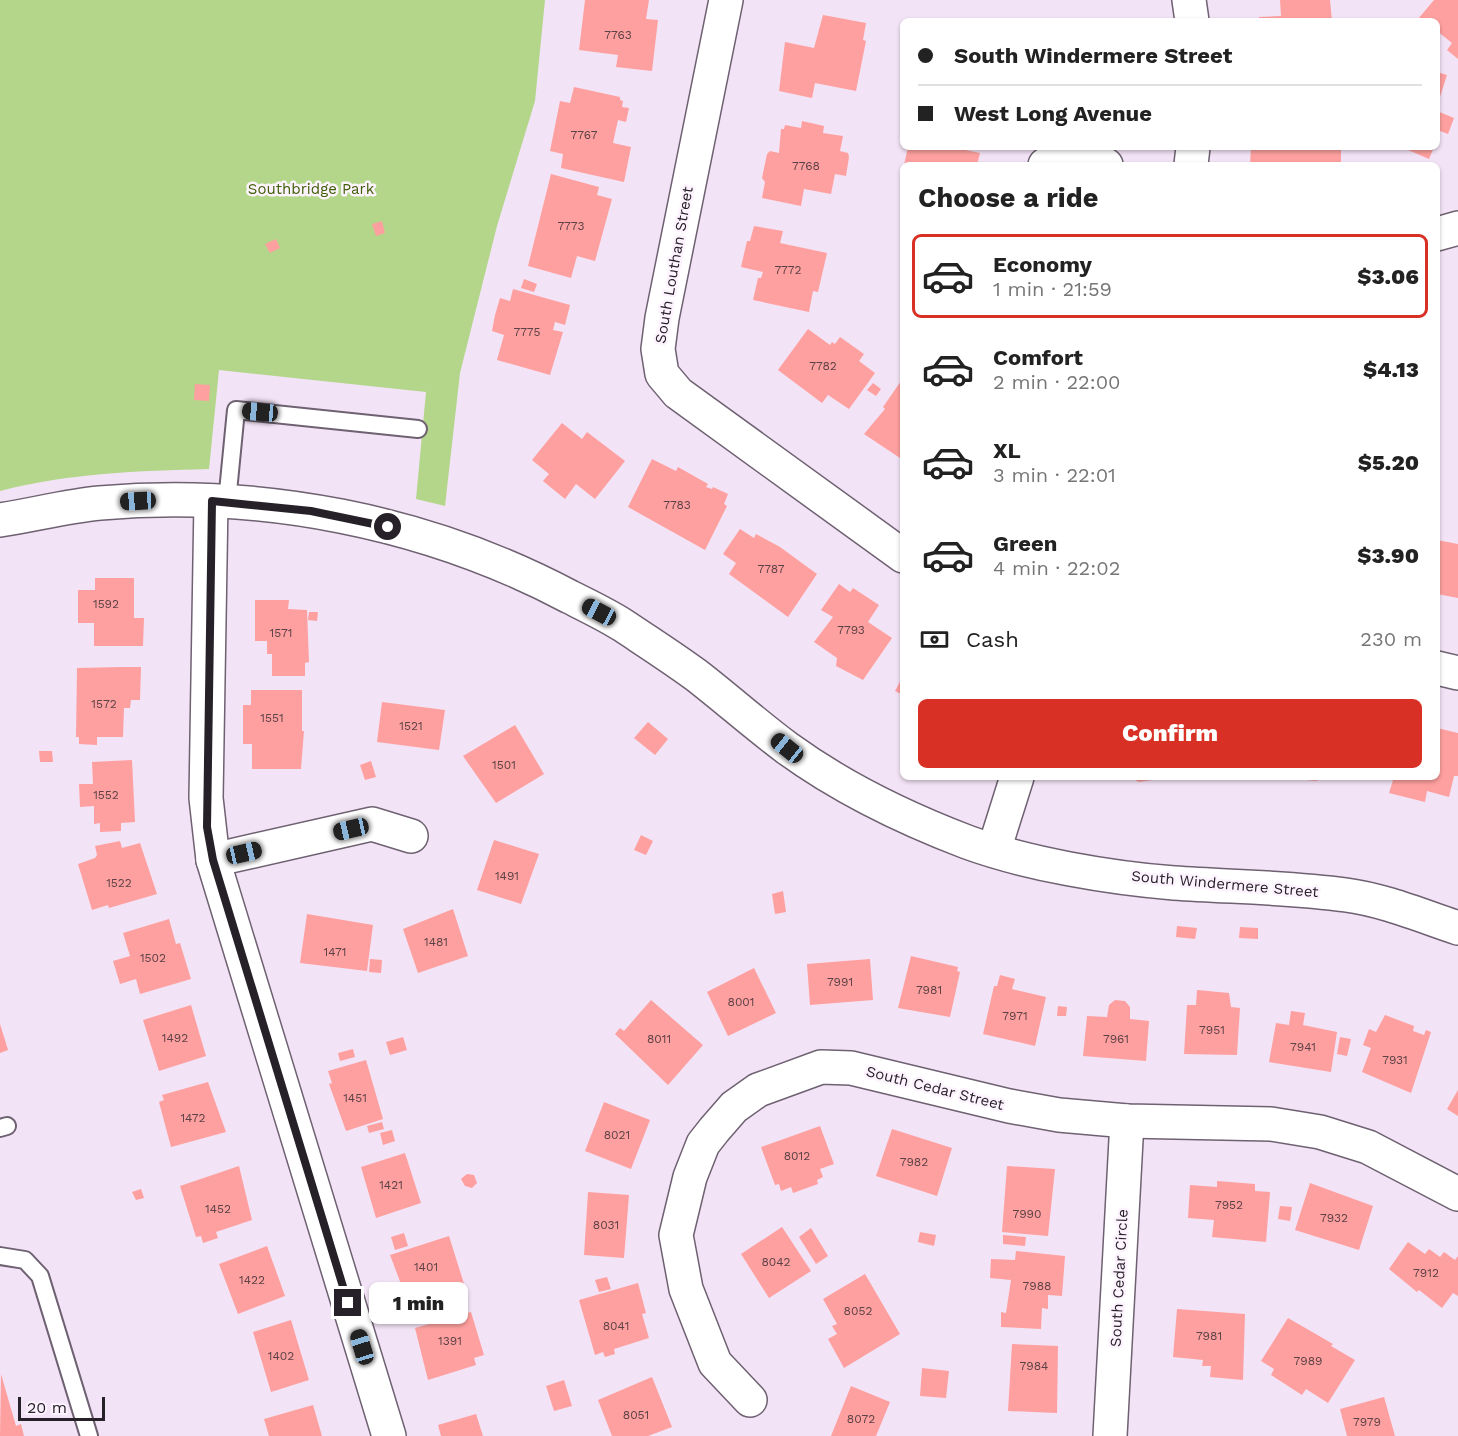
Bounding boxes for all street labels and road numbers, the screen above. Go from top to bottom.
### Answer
street label: South Louthan Street [651,184,697,345]
street label: South Windermere Street [1131,867,1320,901]
street label: South Cedar Street [864,1062,1006,1114]
street label: South Cedar Circle [1106,1209,1132,1347]

